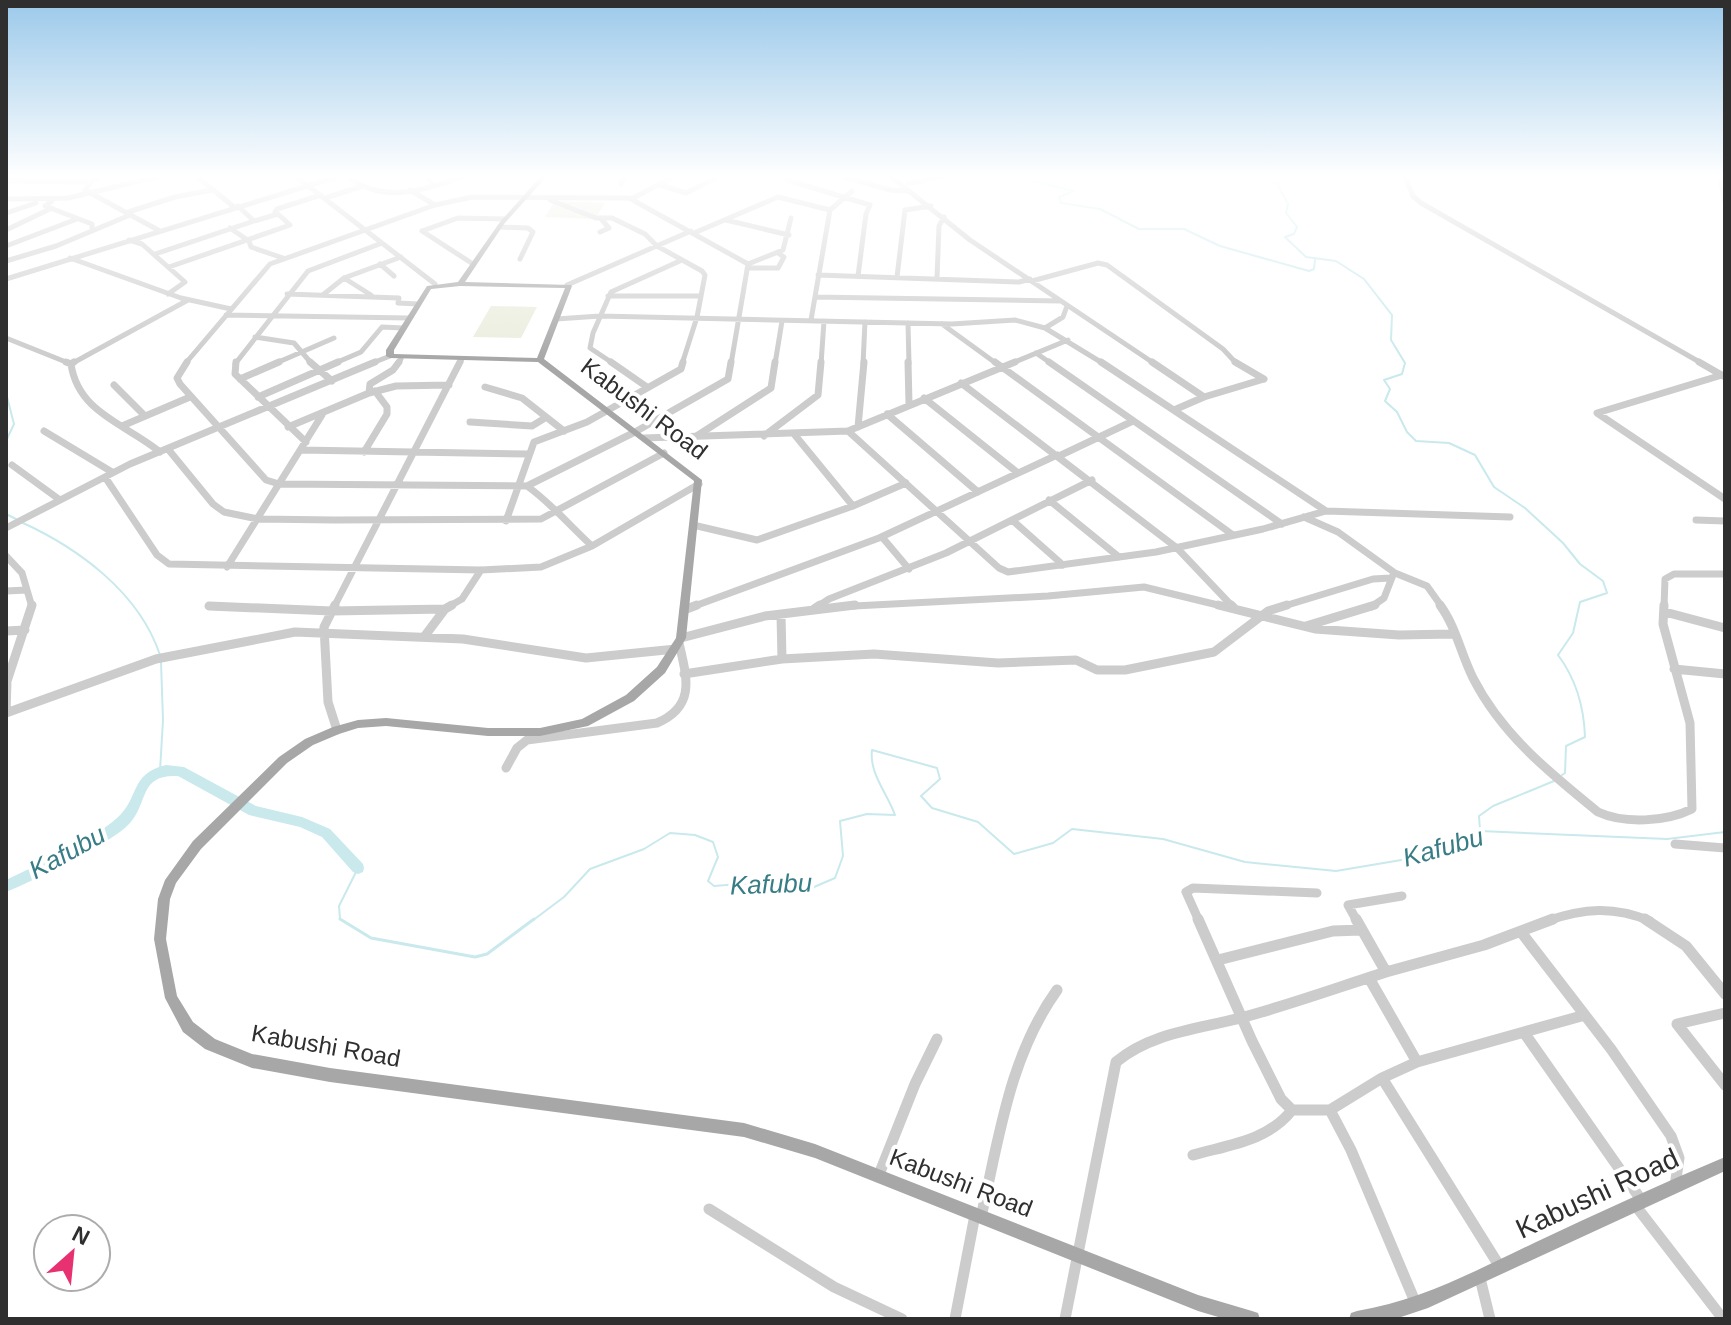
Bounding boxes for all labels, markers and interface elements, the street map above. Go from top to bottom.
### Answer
street label: Kabushi Road [576,352,713,465]
water label: Kafubu [24,819,110,885]
water label: Kafubu [1399,821,1487,873]
water label: Kafubu [729,868,813,900]
street label: Kabushi Road [249,1019,403,1072]
street label: Kabushi Road [1511,1142,1683,1245]
street label: Kabushi Road [886,1143,1036,1222]
north arrow [32,1213,112,1293]
text: N [68,1221,94,1250]

